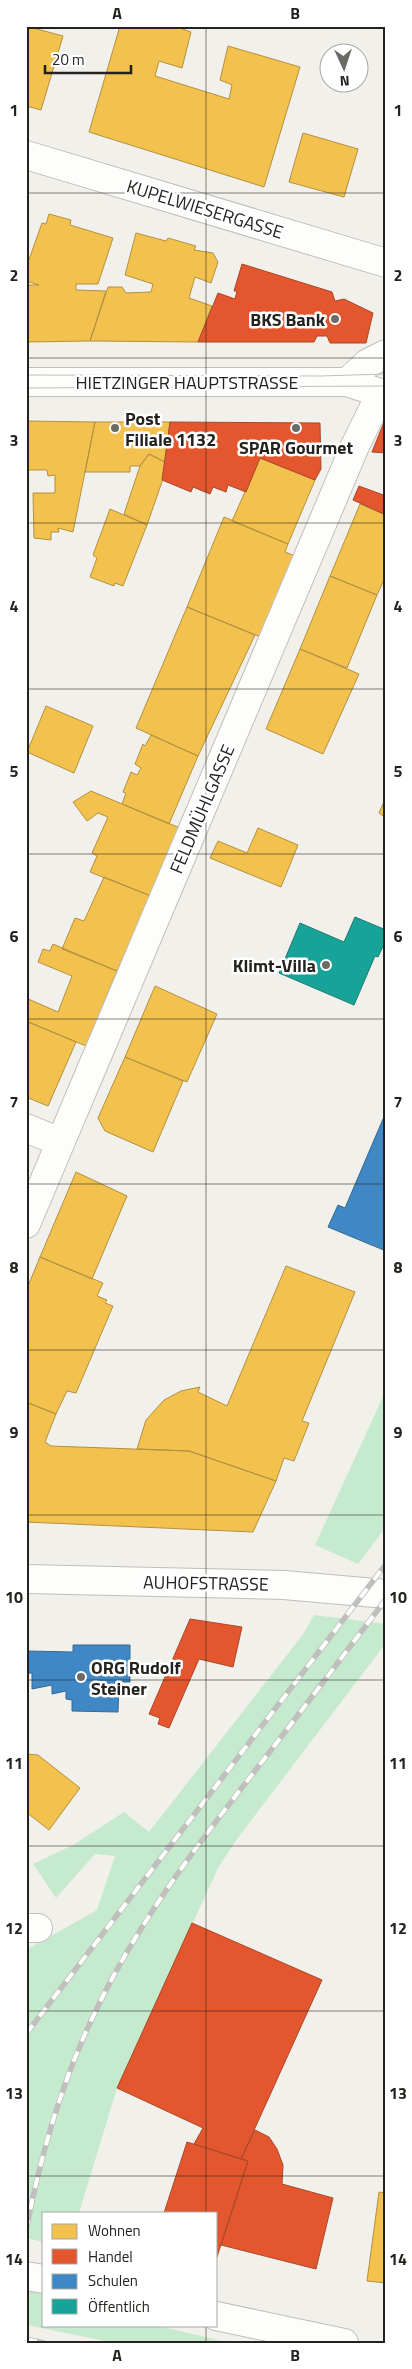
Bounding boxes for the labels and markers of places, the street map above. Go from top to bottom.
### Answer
place label: BKS Bank [250,306,326,333]
marker: BKS Bank [329,313,341,325]
place label: Post Filiale 1132 [125,405,216,453]
marker: Post Filiale 1132 [109,422,121,434]
marker: SPAR Gourmet [290,422,302,434]
place label: SPAR Gourmet [239,434,353,461]
place label: Klimt-Villa [233,952,316,979]
marker: Klimt-Villa [320,959,332,971]
place label: ORG Rudolf Steiner [91,1654,181,1702]
marker: ORG Rudolf Steiner [75,1671,87,1683]

